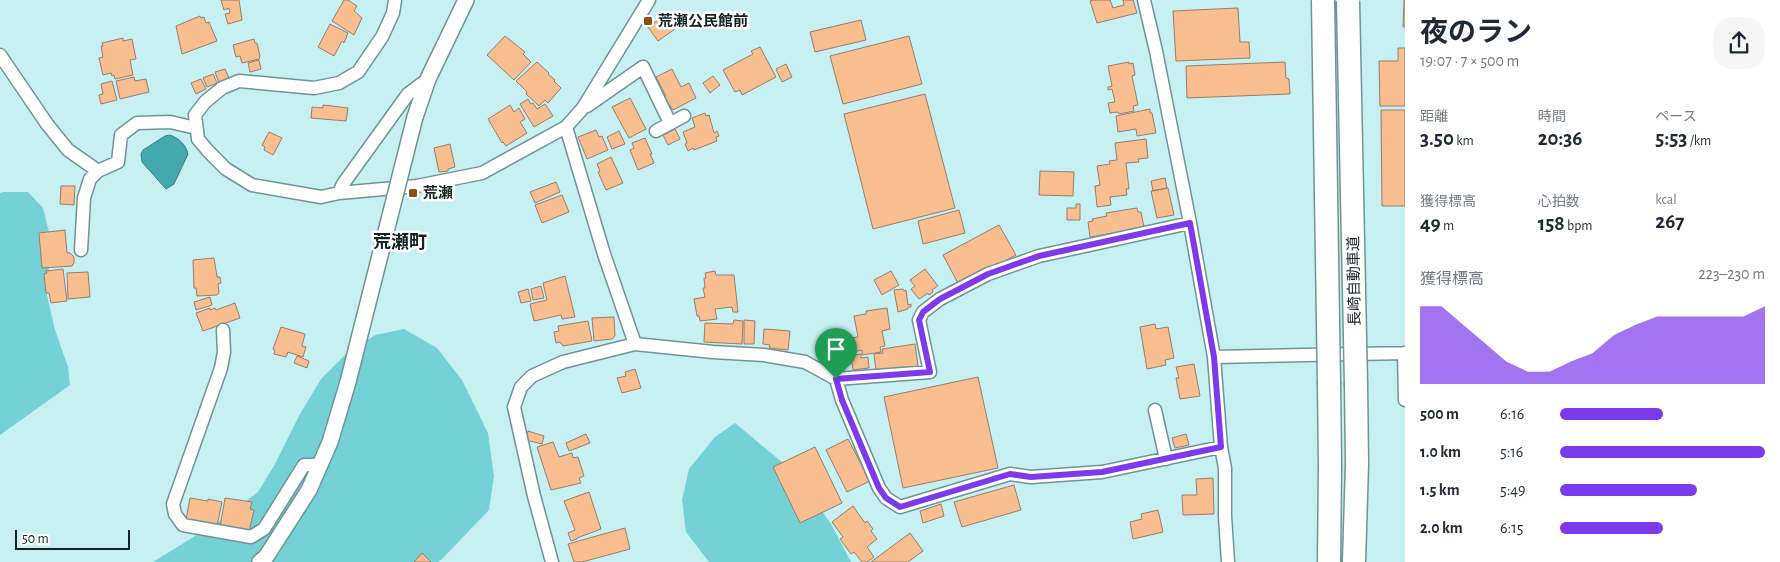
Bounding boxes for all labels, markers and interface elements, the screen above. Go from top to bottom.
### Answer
place label: 荒瀬公民館前 [658,12,748,29]
marker: 荒瀬公民館前 [642,15,654,27]
button: share [1713,17,1765,69]
text: 夜のラン [1420,19,1532,47]
text: 19:07 · 7 × 500 m [1420,53,1519,69]
text: 距離 [1420,110,1448,124]
text: 時間 [1538,110,1566,124]
text: ペース [1655,110,1697,124]
text: 3.50 [1420,128,1454,149]
text: 20:36 [1538,128,1583,149]
text: 5:53 [1655,128,1687,149]
text: km [1454,134,1474,148]
text: /km [1687,134,1711,148]
place label: 荒瀬 [423,185,453,201]
marker: 荒瀬 [407,187,419,199]
text: kcal [1655,193,1677,207]
text: 獲得標高 [1420,195,1476,209]
text: 心拍数 [1538,195,1580,209]
text: 267 [1655,211,1684,232]
text: 49 [1420,213,1441,234]
text: 158 [1538,213,1565,234]
text: m [1441,219,1454,233]
text: bpm [1565,219,1592,233]
district label: 荒瀬町 [373,233,427,252]
street label: 長崎自動車道 [1345,236,1363,326]
text: 223–230 m [1698,266,1765,282]
text: 獲得標高 [1420,271,1484,287]
pin [815,328,857,379]
icon: arrive [822,335,850,363]
text: 500 m [1420,406,1459,422]
text: 6:16 [1500,406,1524,422]
text: 1.0 km [1420,444,1461,460]
text: 5:16 [1500,444,1523,460]
text: 1.5 km [1420,482,1460,498]
text: 5:49 [1500,482,1526,498]
text: 2.0 km [1420,520,1463,536]
text: 6:15 [1500,520,1523,536]
scale bar [15,527,130,550]
text: 50 m [22,532,49,546]

